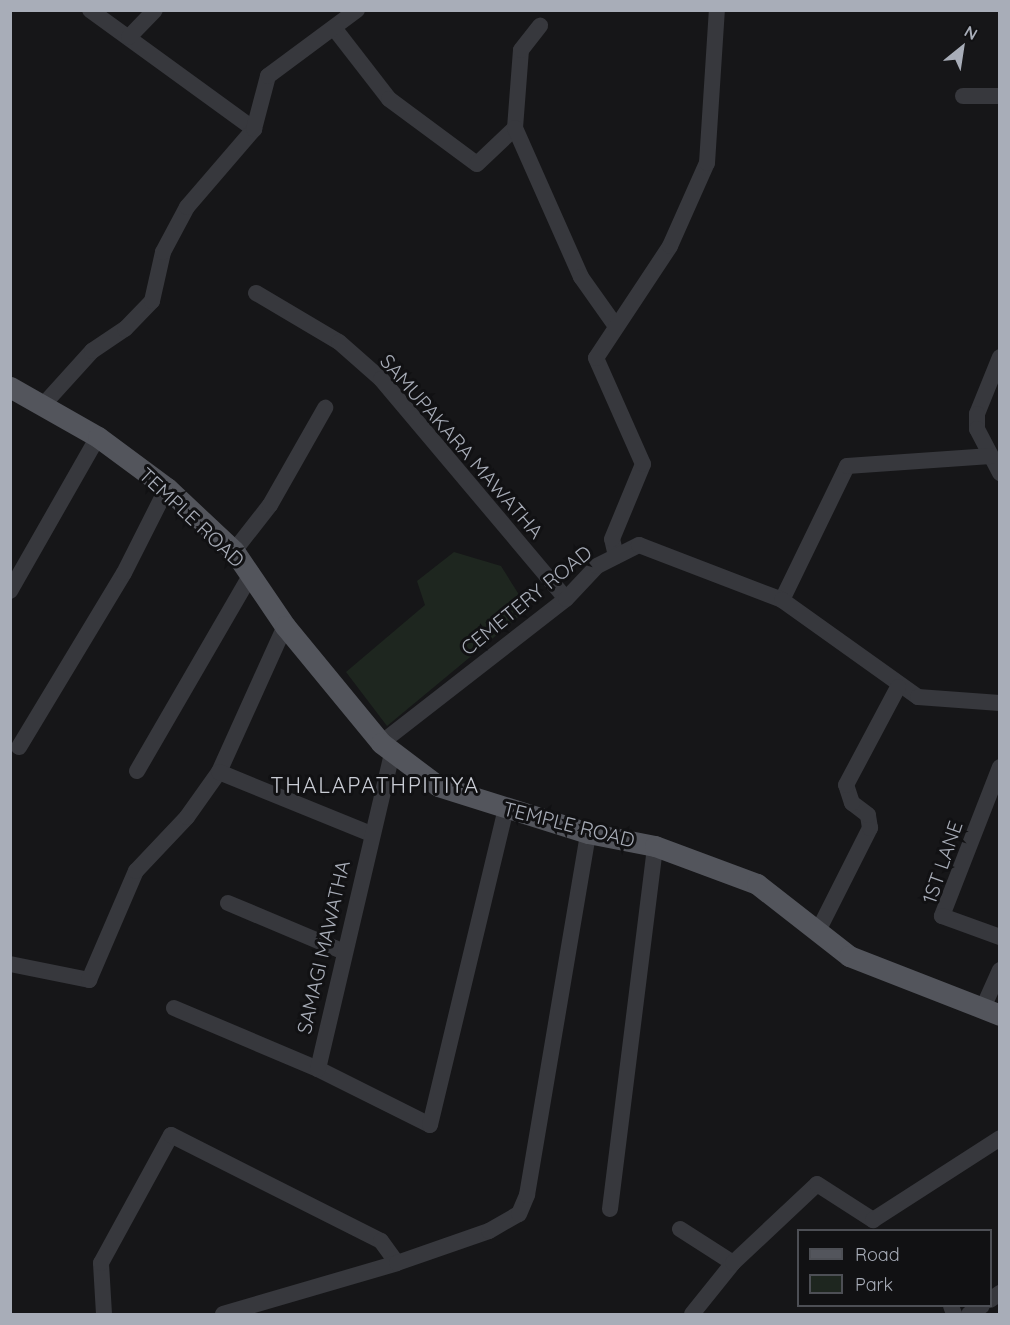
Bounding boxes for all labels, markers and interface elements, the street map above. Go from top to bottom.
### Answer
north arrow [932,18,992,78]
text: N [961,21,981,44]
street label: SAMUPAKARA MAWATHA [375,349,549,543]
street label: TEMPLE ROAD [134,462,250,572]
street label: CEMETERY ROAD [456,540,596,660]
district label: THALAPATHPITIYA [270,773,480,799]
street label: TEMPLE ROAD [501,796,637,852]
street label: 1ST LANE [917,818,967,906]
street label: SAMAGI MAWATHA [291,858,355,1036]
legend [797,1229,992,1307]
text: Road [855,1243,900,1266]
text: Park [855,1273,893,1296]

